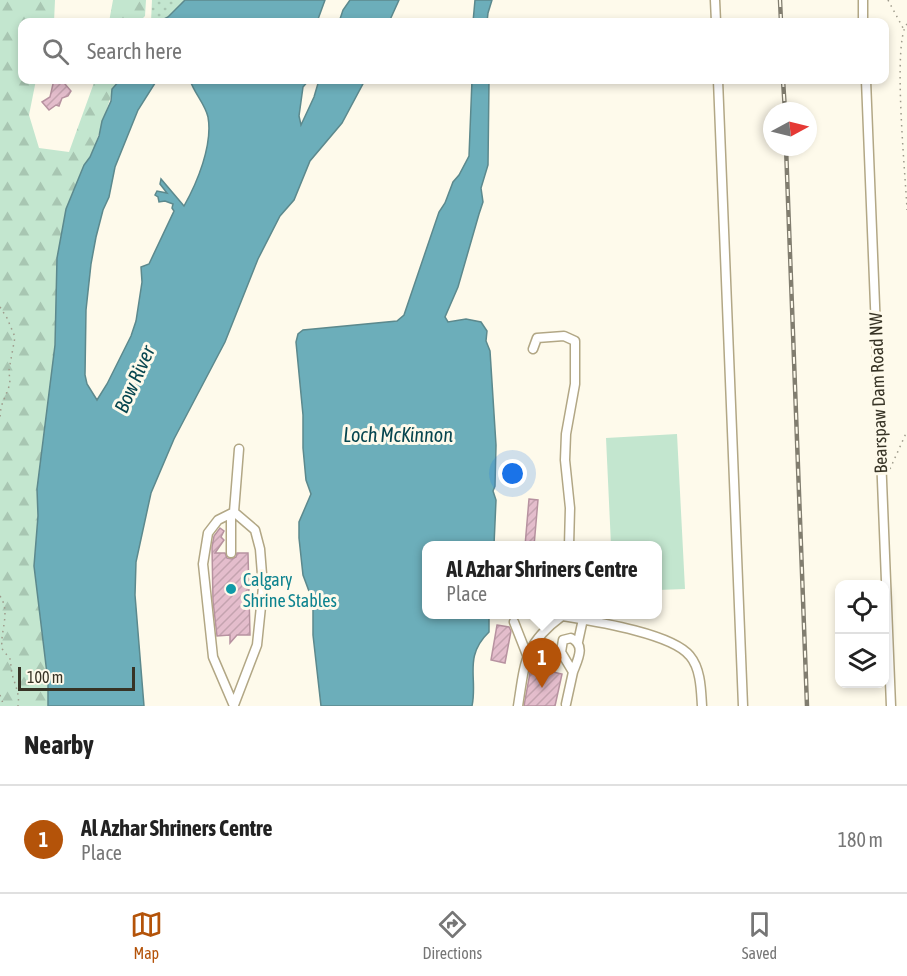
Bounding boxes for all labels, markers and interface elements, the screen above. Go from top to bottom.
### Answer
search box [18,18,889,84]
icon: search [39,35,72,68]
text: Search here [87,38,182,64]
north arrow [763,102,817,156]
street label: Bearspaw Dam Road NW [865,312,891,474]
water label: Bow River [109,341,159,416]
water label: Loch McKinnon [343,423,453,446]
your location [498,459,527,488]
popup [422,541,662,619]
text: Al Azhar Shriners Centre [446,556,638,582]
place label: Calgary Shrine Stables [243,569,337,611]
map controls [835,580,889,688]
button: locate [835,580,889,634]
marker: Calgary Shrine Stables [224,582,238,596]
text: Place [446,582,487,605]
button: layers [835,634,889,688]
pin: 1 [522,638,562,688]
scale bar [18,664,135,692]
text: 100 m [27,668,63,686]
text: Nearby [24,730,94,760]
text: Al Azhar Shriners Centre [81,815,273,841]
text: 1 [39,828,48,851]
text: 180 m [838,828,883,851]
text: Place [81,841,122,864]
tab: Map [130,908,163,962]
tab: Directions [422,908,482,962]
tab: Saved [742,908,777,962]

